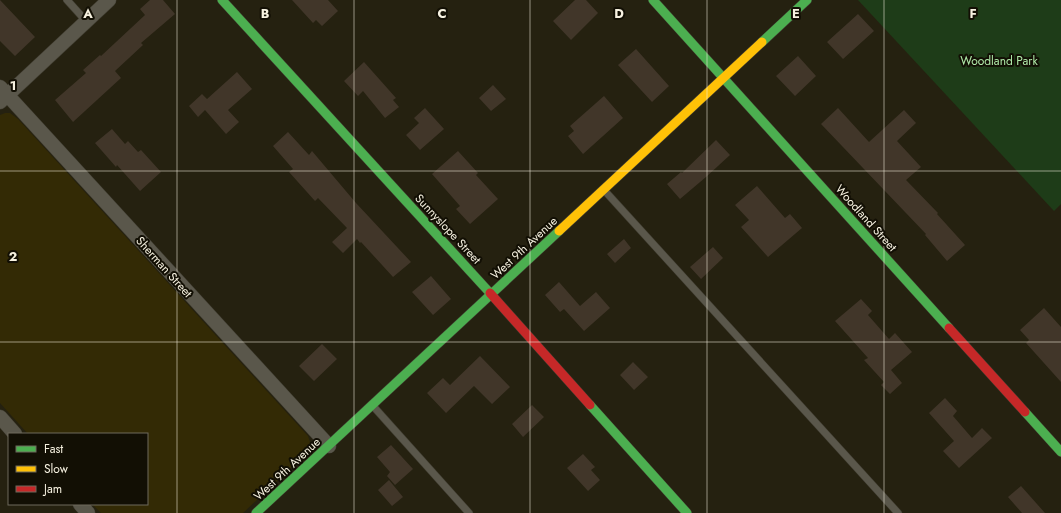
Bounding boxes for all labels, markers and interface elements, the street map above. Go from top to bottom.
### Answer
text: A [82,4,93,23]
text: B [261,4,270,23]
text: C [437,4,447,23]
text: D [614,4,624,23]
text: E [792,4,800,23]
text: F [969,4,977,23]
park label: Woodland Park [960,52,1038,70]
text: 1 [10,76,16,95]
street label: Woodland Street [831,180,901,256]
street label: Sunnyslope Street [411,190,485,268]
street label: West 9th Avenue [487,212,561,284]
street label: Sherman Street [132,232,196,302]
text: 2 [9,247,17,266]
legend [8,433,148,505]
street label: West 9th Avenue [250,433,324,505]
text: Fast [44,440,63,458]
text: Slow [44,460,69,478]
text: Jam [42,480,62,498]

